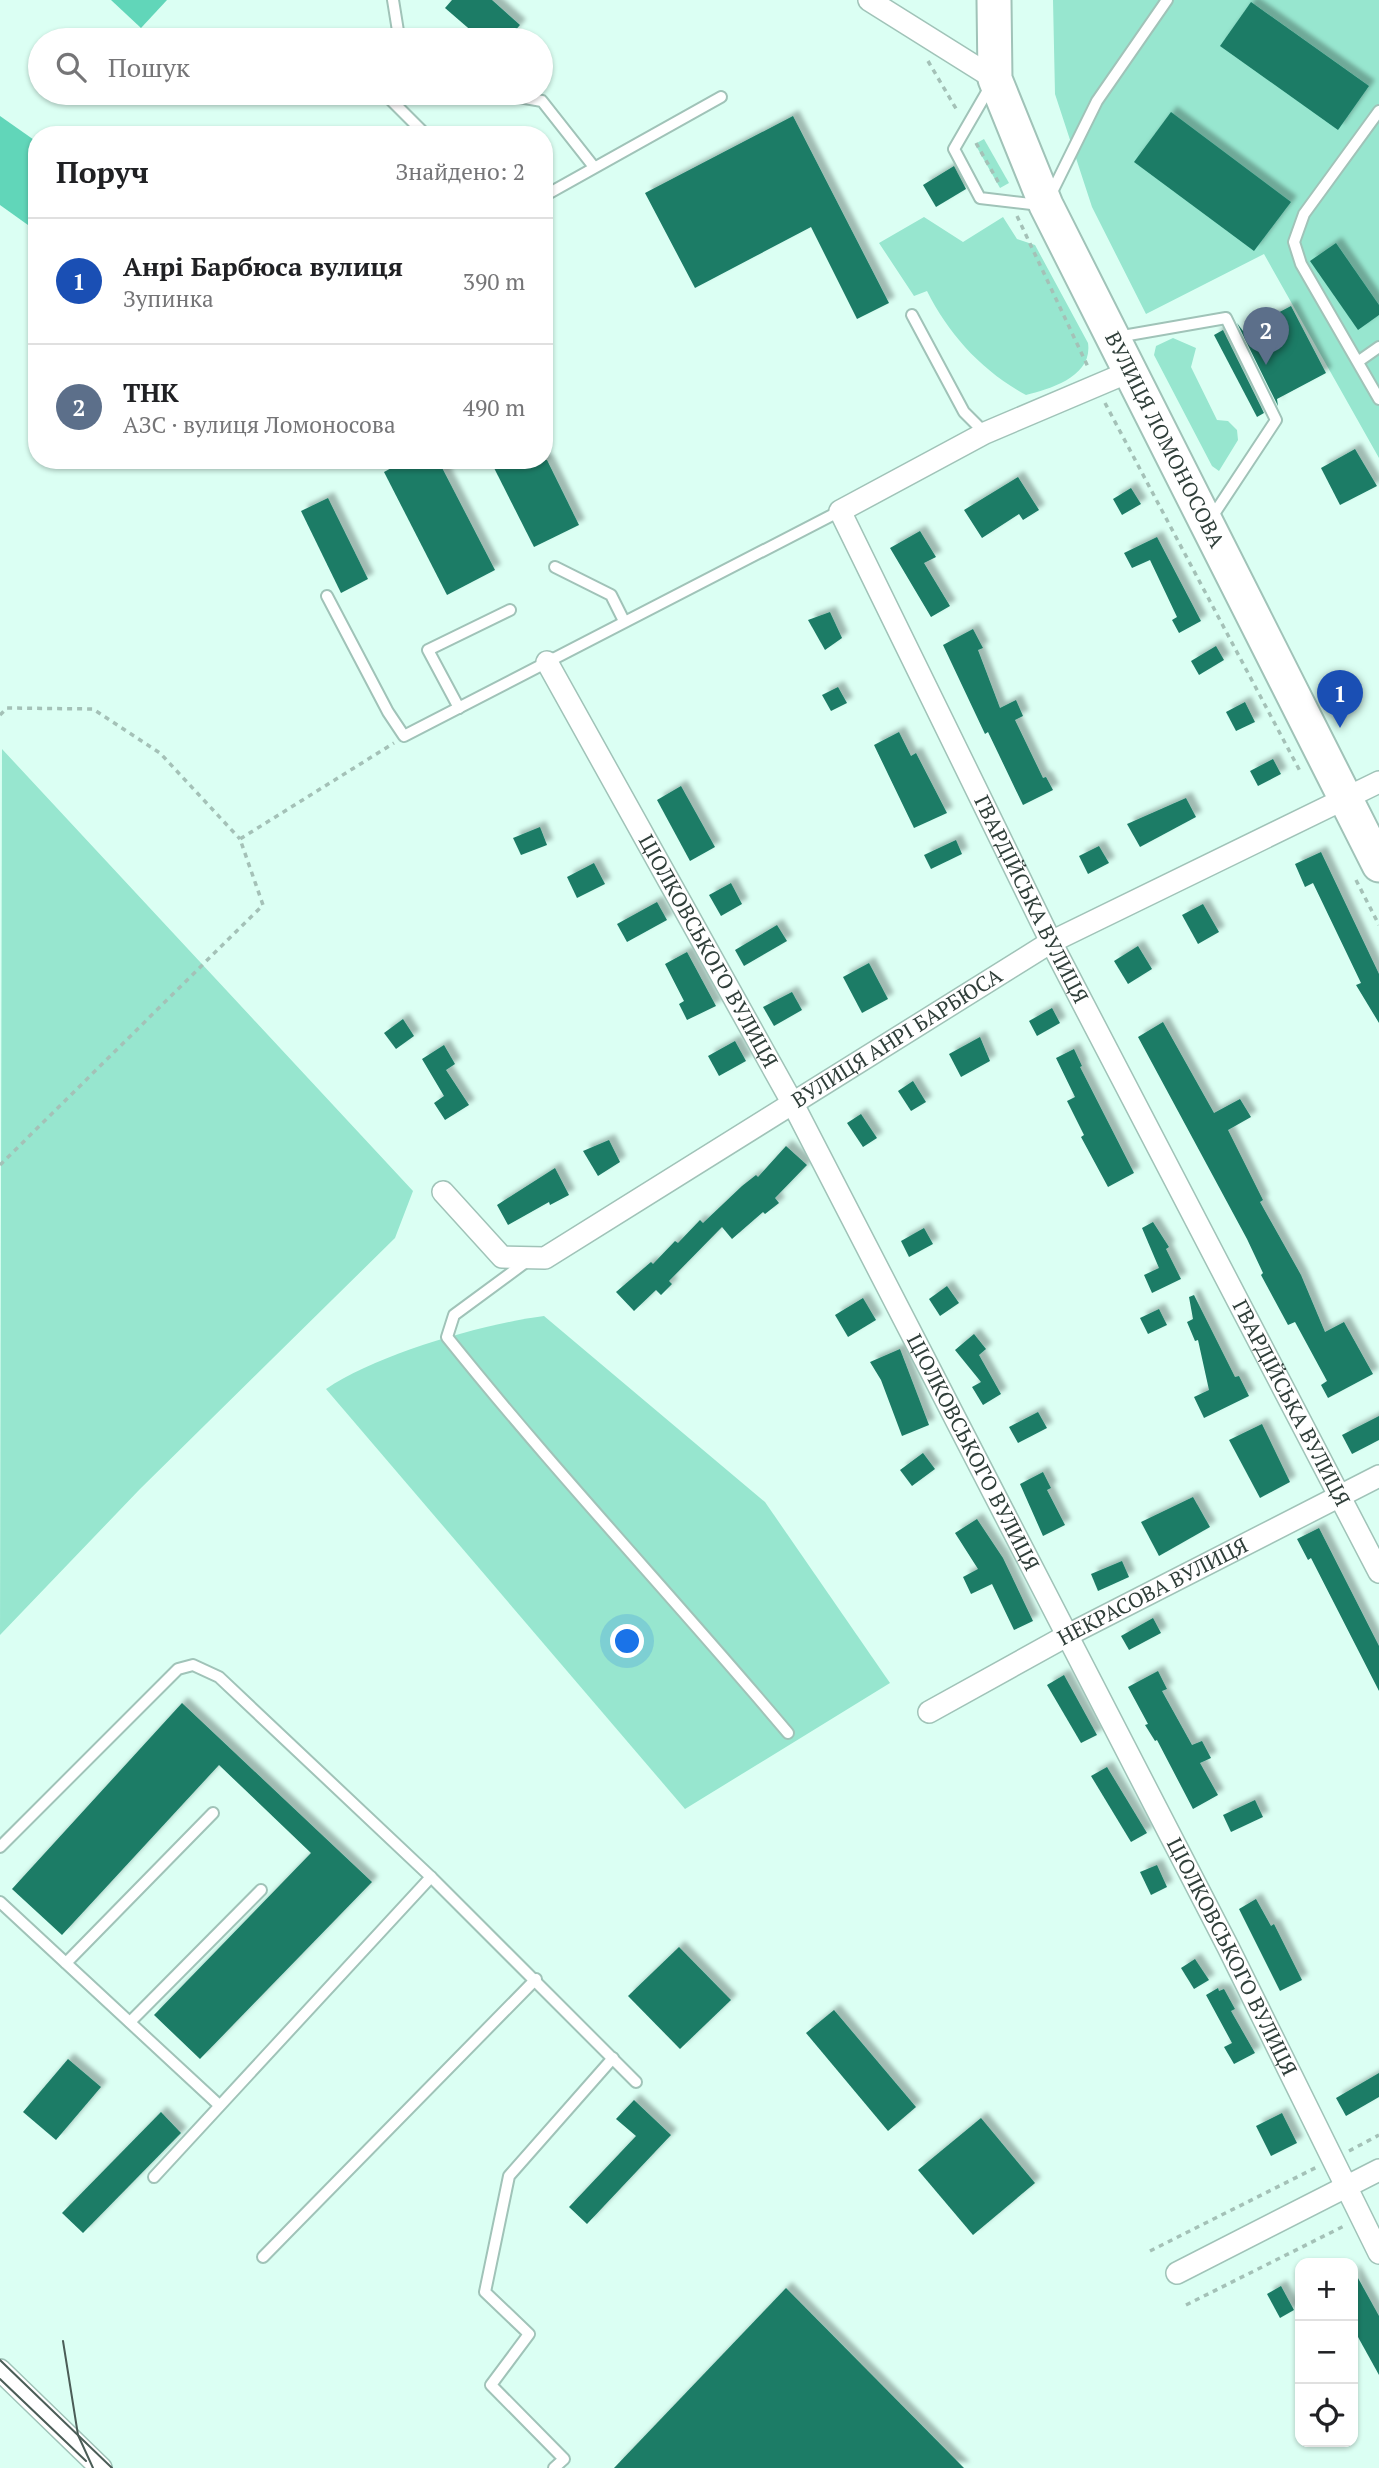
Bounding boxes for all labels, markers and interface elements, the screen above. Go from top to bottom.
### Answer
search box [28,28,553,105]
icon: search [52,48,90,86]
text: Пошук [108,50,190,84]
text: Поруч [56,152,149,192]
text: Знайдено: 2 [396,156,525,187]
text: Анрі Барбюса вулиця [123,249,403,283]
text: 1 [73,266,86,297]
text: 390 m [463,266,525,297]
text: Зупинка [123,283,214,314]
pin: 2 [1243,307,1289,365]
street label: ВУЛИЦЯ ЛОМОНОСОВА [1099,326,1232,553]
text: ТНК [123,375,179,409]
text: 2 [73,392,86,423]
text: 490 m [463,392,525,423]
text: АЗС · вулиця Ломоносова [123,409,396,440]
pin: 1 [1317,670,1363,728]
street label: ГВАРДІЙСЬКА ВУЛИЦЯ [968,790,1095,1008]
street label: ЦІОЛКОВСЬКОГО ВУЛИЦЯ [633,829,785,1072]
street label: ВУЛИЦЯ АНРІ БАРБЮСА [786,961,1008,1114]
street label: ГВАРДІЙСЬКА ВУЛИЦЯ [1227,1295,1357,1511]
street label: ЦІОЛКОВСЬКОГО ВУЛИЦЯ [901,1329,1046,1575]
street label: НЕКРАСОВА ВУЛИЦЯ [1052,1531,1252,1651]
your location [610,1624,644,1658]
street label: ЦІОЛКОВСЬКОГО ВУЛИЦЯ [1161,1833,1304,2080]
map controls [1295,2258,1358,2447]
button: + [1295,2258,1358,2321]
button: − [1295,2321,1358,2384]
button: locate [1295,2384,1358,2447]

